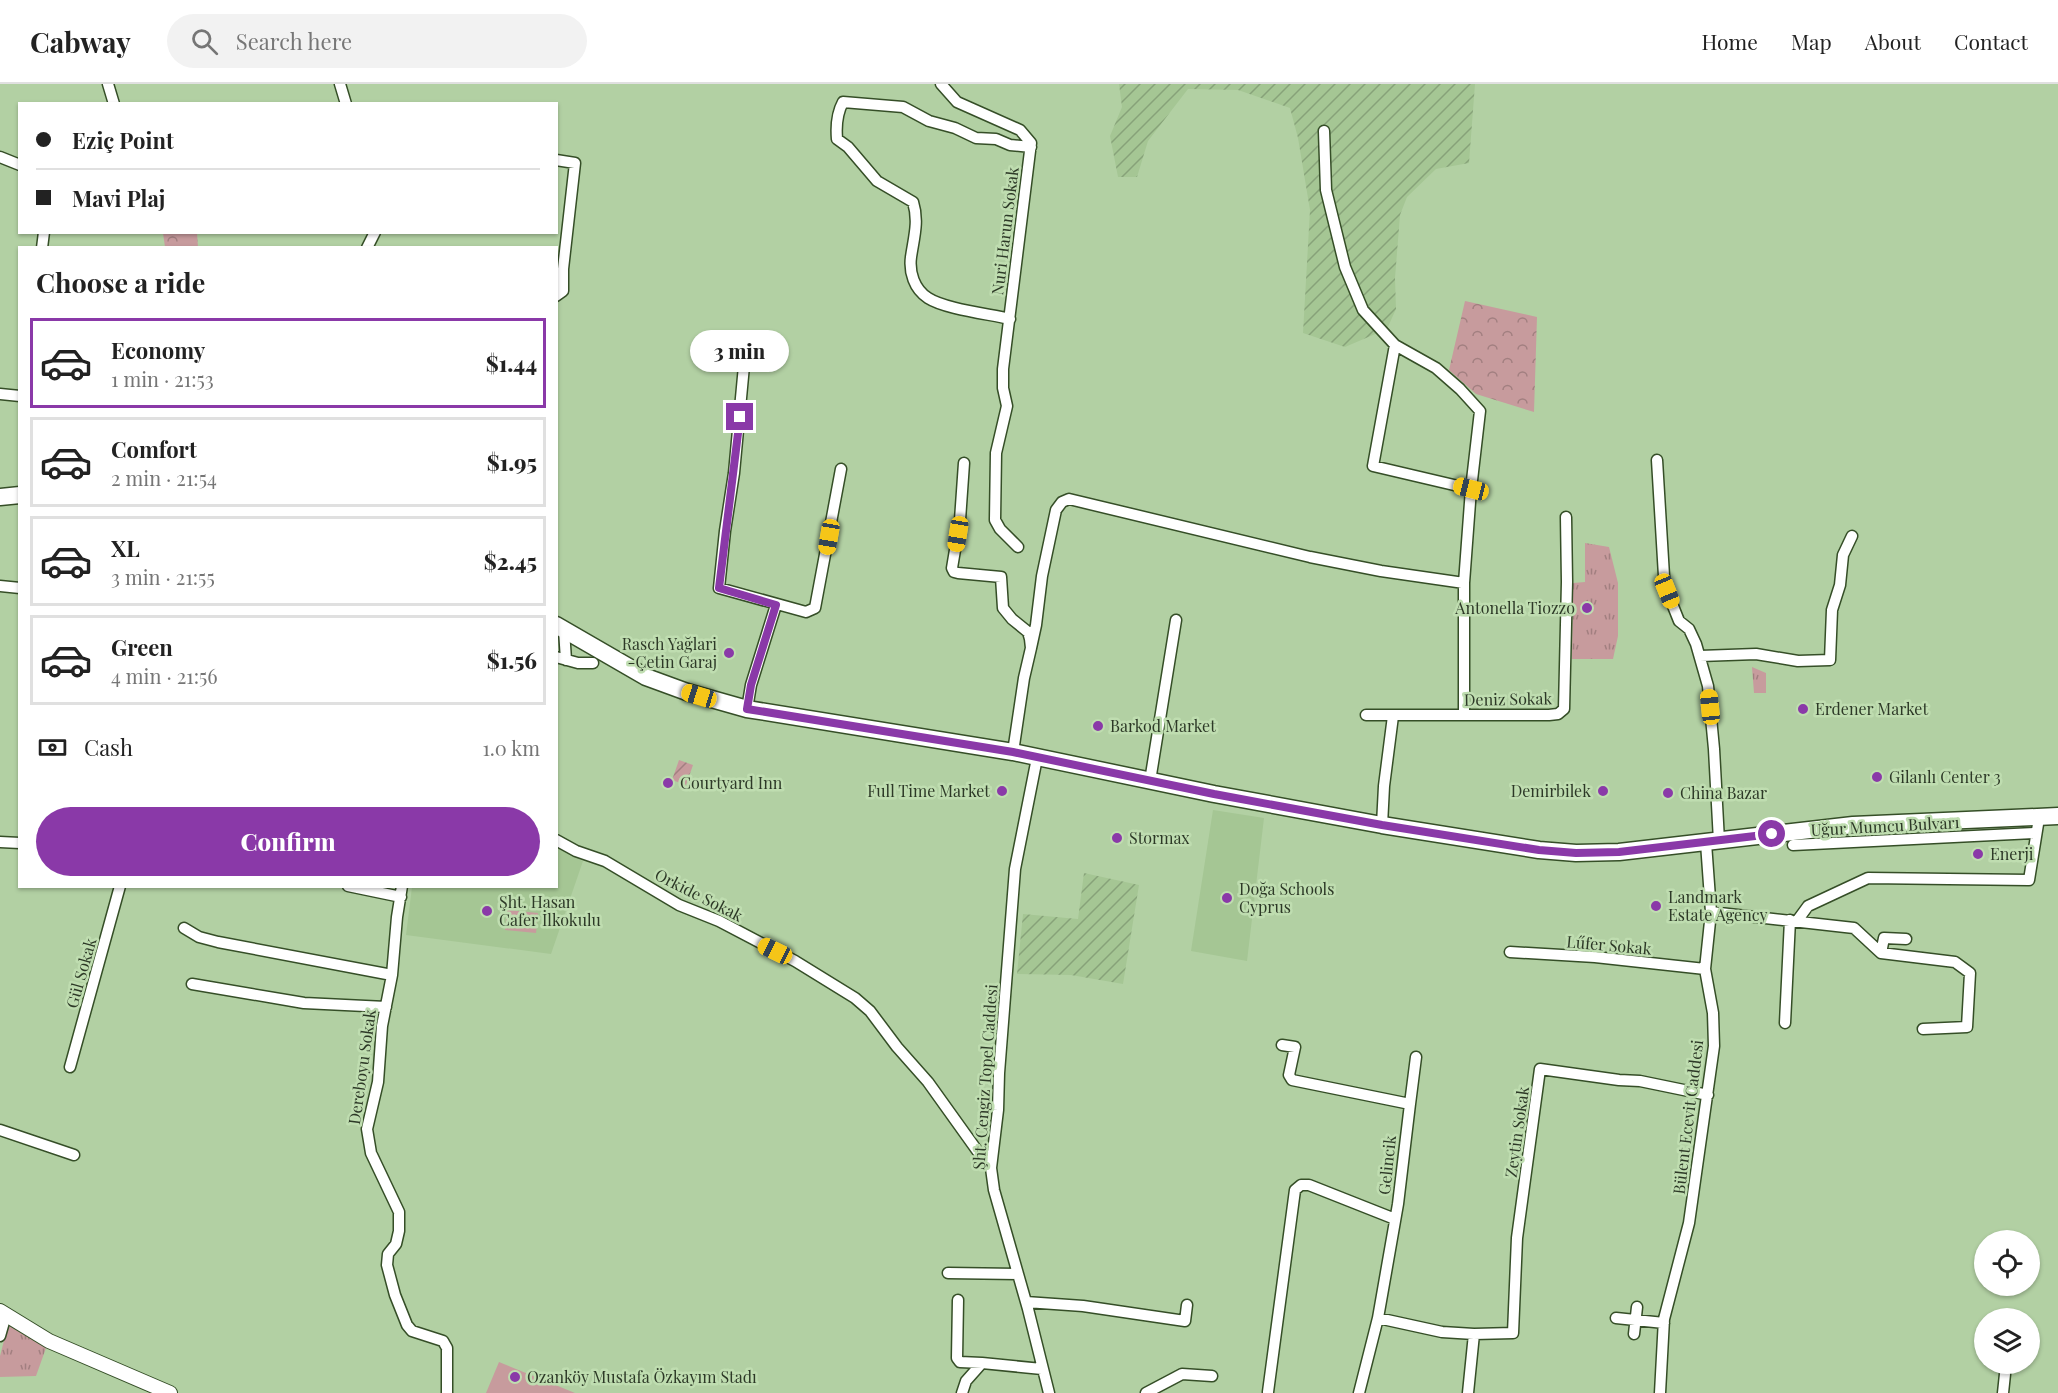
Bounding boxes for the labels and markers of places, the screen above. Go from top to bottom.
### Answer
place label: Antonella Tiozzo [1454,597,1575,618]
marker: Antonella Tiozzo [1580,601,1594,615]
place label: Rasch Yağlari -Çetin Garaj [622,633,717,672]
marker: Rasch Yağlari -Çetin Garaj [722,646,736,660]
place label: Erdener Market [1815,698,1928,719]
marker: Erdener Market [1796,702,1810,716]
place label: Barkod Market [1110,715,1216,736]
marker: Barkod Market [1091,719,1105,733]
place label: Gilanlı Center 3 [1889,766,2001,787]
marker: Gilanlı Center 3 [1870,770,1884,784]
place label: Courtyard Inn [680,772,783,793]
marker: Courtyard Inn [661,776,675,790]
place label: Full Time Market [867,780,990,801]
place label: Demirbilek [1511,780,1591,801]
place label: China Bazar [1680,782,1767,803]
marker: Full Time Market [995,784,1009,798]
marker: Demirbilek [1596,784,1610,798]
marker: China Bazar [1661,786,1675,800]
place label: Stormax [1129,827,1190,848]
marker: Stormax [1110,831,1124,845]
place label: Enerji [1990,843,2034,864]
marker: Enerji [1971,847,1985,861]
place label: Doğa Schools Cyprus [1239,878,1334,917]
place label: Landmark Estate Agency [1668,886,1768,925]
place label: Şht. Hasan Cafer İlkokulu [499,891,601,930]
marker: Doğa Schools Cyprus [1220,891,1234,905]
marker: Landmark Estate Agency [1649,899,1663,913]
marker: Şht. Hasan Cafer İlkokulu [480,904,494,918]
place label: Ozanköy Mustafa Özkayım Stadı [527,1366,757,1387]
marker: Ozanköy Mustafa Özkayım Stadı [508,1370,522,1384]

